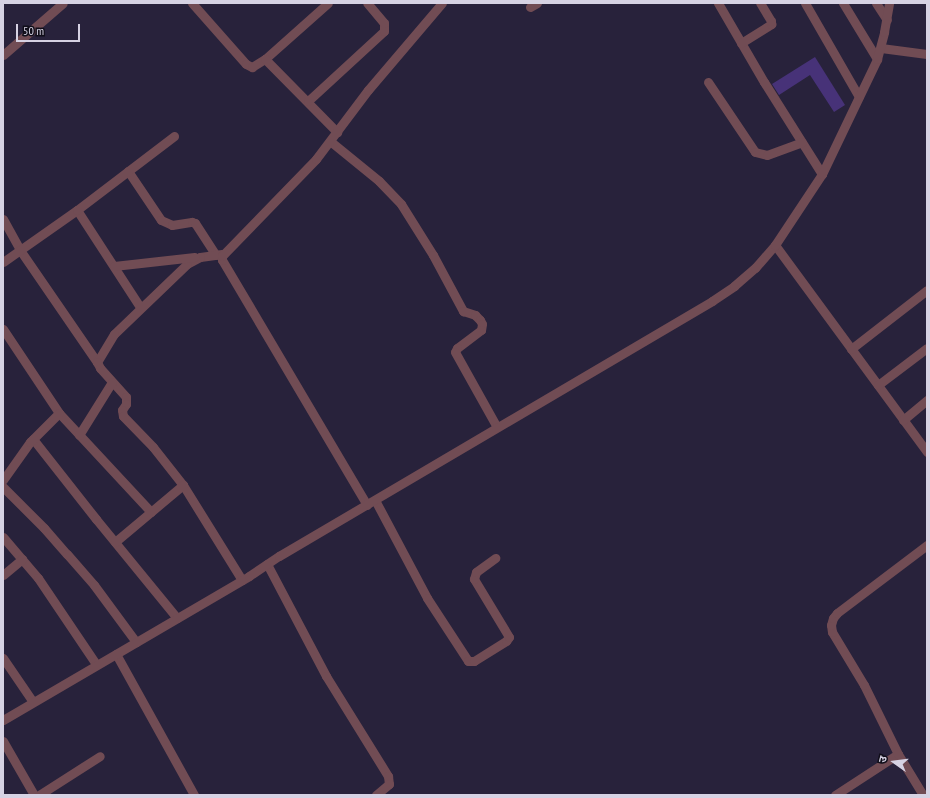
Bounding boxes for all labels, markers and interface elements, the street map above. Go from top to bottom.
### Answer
scale bar [18,16,82,42]
text: 50 m [23,23,44,38]
north arrow [874,742,914,782]
text: उ [875,754,890,764]

